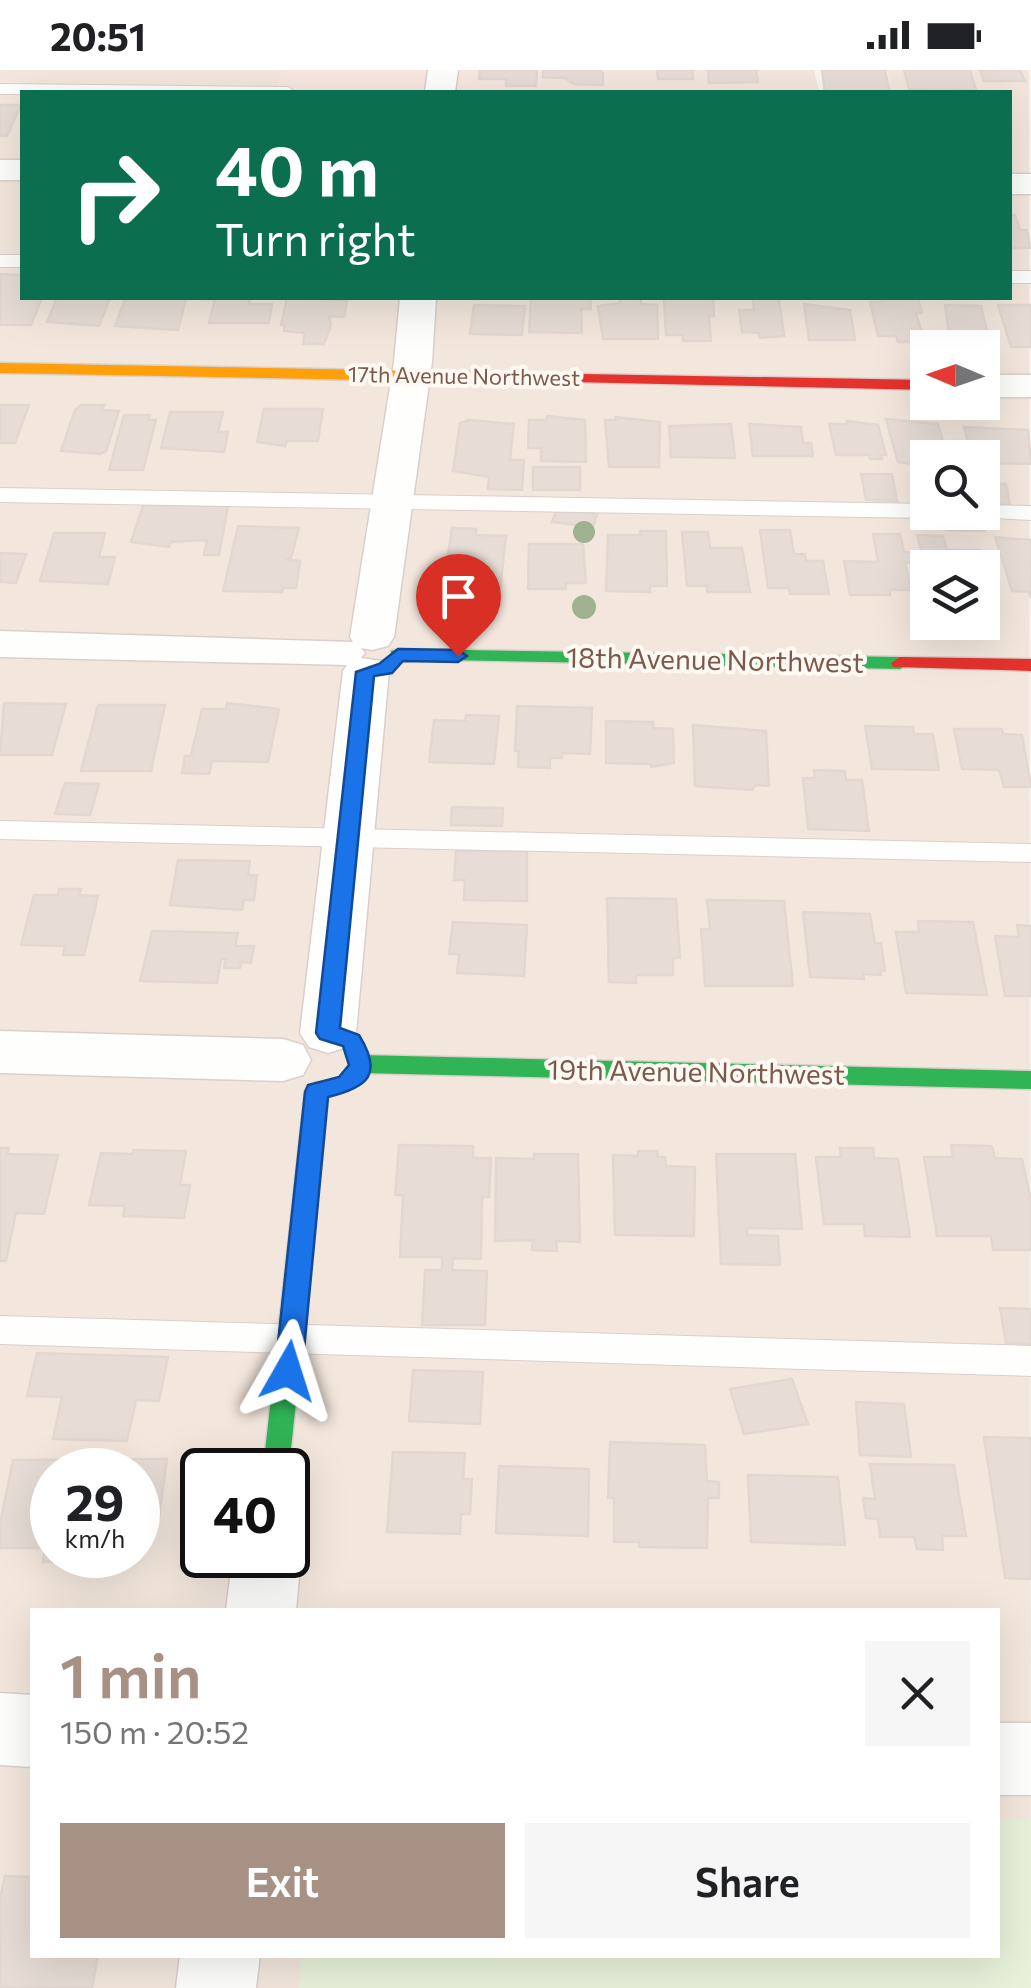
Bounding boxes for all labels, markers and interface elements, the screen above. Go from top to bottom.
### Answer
text: 20:51 [50,12,146,59]
text: 40 m [215,125,379,210]
icon: right [50,130,180,260]
text: Turn right [215,210,416,265]
north arrow [910,330,1000,420]
map controls [910,330,1000,640]
street label: 17th Avenue Northwest [348,360,580,391]
button: search [910,440,1000,530]
button: layers [910,550,1000,640]
pin [416,554,501,657]
icon: arrive [431,569,486,624]
street label: 18th Avenue Northwest [566,639,864,679]
street label: 19th Avenue Northwest [547,1051,845,1091]
position arrow [236,1319,340,1423]
speed limit sign: 40 [180,1448,310,1578]
text: 29 [65,1470,124,1531]
text: km/h [65,1523,125,1553]
text: 1 min [60,1637,201,1710]
button: close [865,1641,970,1746]
text: 150 m · 20:52 [60,1711,249,1751]
button: Exit [60,1823,505,1938]
button: Share [525,1823,970,1938]

